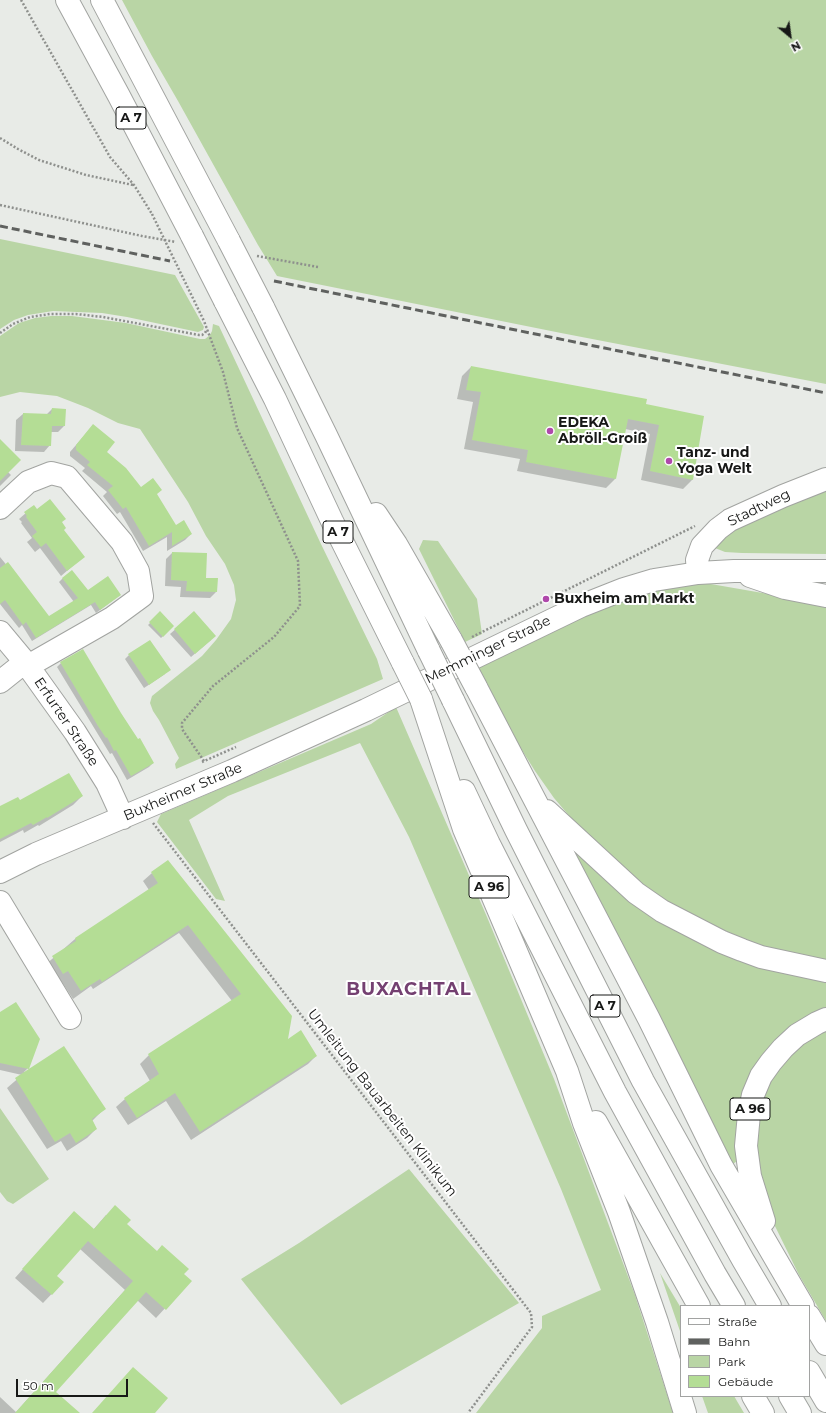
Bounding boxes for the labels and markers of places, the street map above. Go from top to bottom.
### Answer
place label: EDEKA Abröll-Groiß [558,415,647,448]
marker: EDEKA Abröll-Groiß [545,426,555,436]
place label: Tanz- und Yoga Welt [677,445,752,478]
marker: Tanz- und Yoga Welt [664,456,674,466]
place label: Buxheim am Markt [554,591,695,607]
marker: Buxheim am Markt [541,594,551,604]

